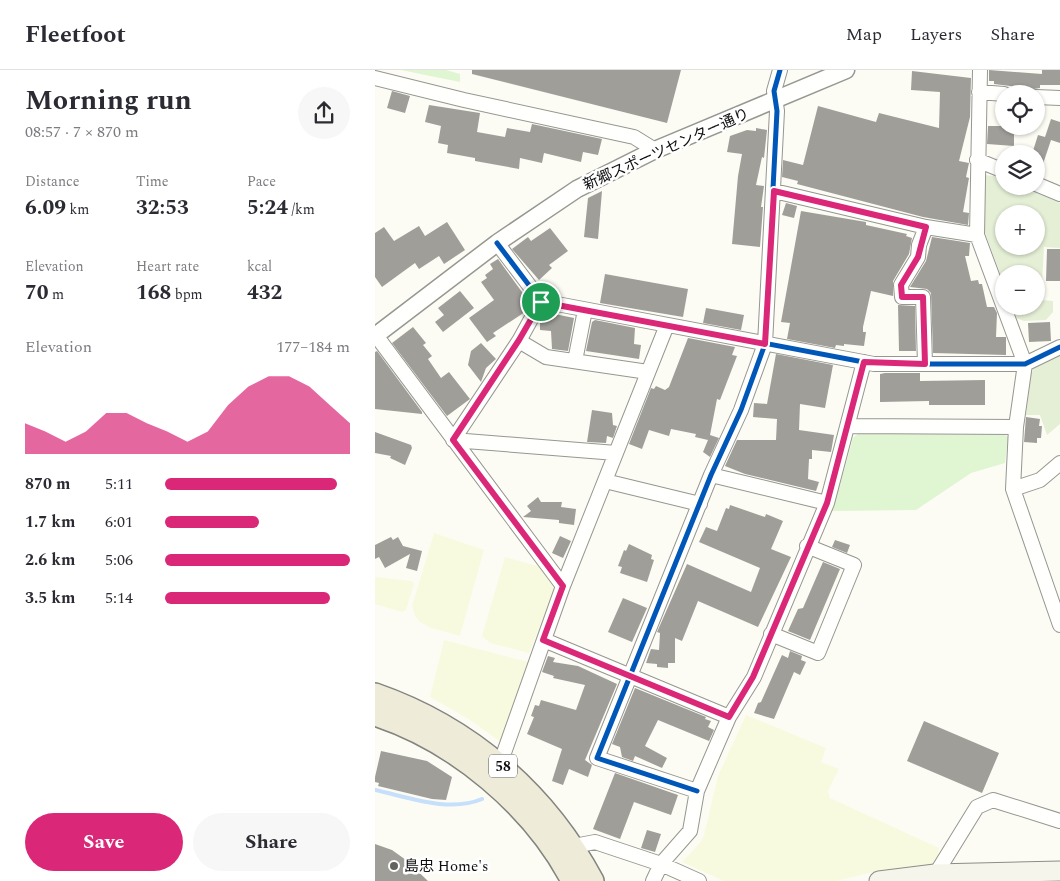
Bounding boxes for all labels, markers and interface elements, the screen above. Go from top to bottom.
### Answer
text: Fleetfoot [25,17,126,53]
text: Map [846,21,882,48]
text: Layers [910,21,962,48]
text: Share [990,21,1035,48]
text: Morning run [25,79,192,122]
map controls [995,85,1045,315]
button: locate [995,85,1045,135]
button: share [298,87,350,139]
street label: 新郷スポーツセンター通り [579,102,753,197]
text: 08:57 · 7 × 870 m [25,120,139,144]
button: layers [995,145,1045,195]
text: Distance [25,171,80,192]
text: Time [136,171,169,192]
text: Pace [247,171,276,192]
text: 6.09 [25,192,66,224]
text: 32:53 [136,192,189,224]
text: 5:24 [247,192,288,224]
text: km [66,199,89,220]
text: /km [288,199,315,220]
button: + [995,205,1045,255]
text: Elevation [25,256,84,277]
text: Heart rate [136,256,199,277]
text: kcal [247,256,272,277]
button: − [995,265,1045,315]
text: 70 [25,277,49,309]
text: 168 [136,277,171,309]
text: 432 [247,277,282,309]
pin [520,281,562,323]
text: m [49,284,64,305]
text: bpm [171,284,203,305]
icon: arrive [527,288,555,316]
text: Elevation [25,335,92,359]
text: 177–184 m [276,335,350,359]
text: 870 m [25,472,70,496]
text: 5:11 [105,472,133,496]
text: 1.7 km [25,510,75,534]
text: 6:01 [105,510,133,534]
text: 2.6 km [25,548,75,572]
text: 5:06 [105,548,133,572]
text: 3.5 km [25,586,75,610]
text: 5:14 [105,586,133,610]
road number: 58 [489,754,517,778]
button: Save [25,813,183,871]
button: Share [193,813,350,871]
place label: 島忠 Home's [404,855,488,878]
marker: 島忠 Home's [388,860,400,872]

